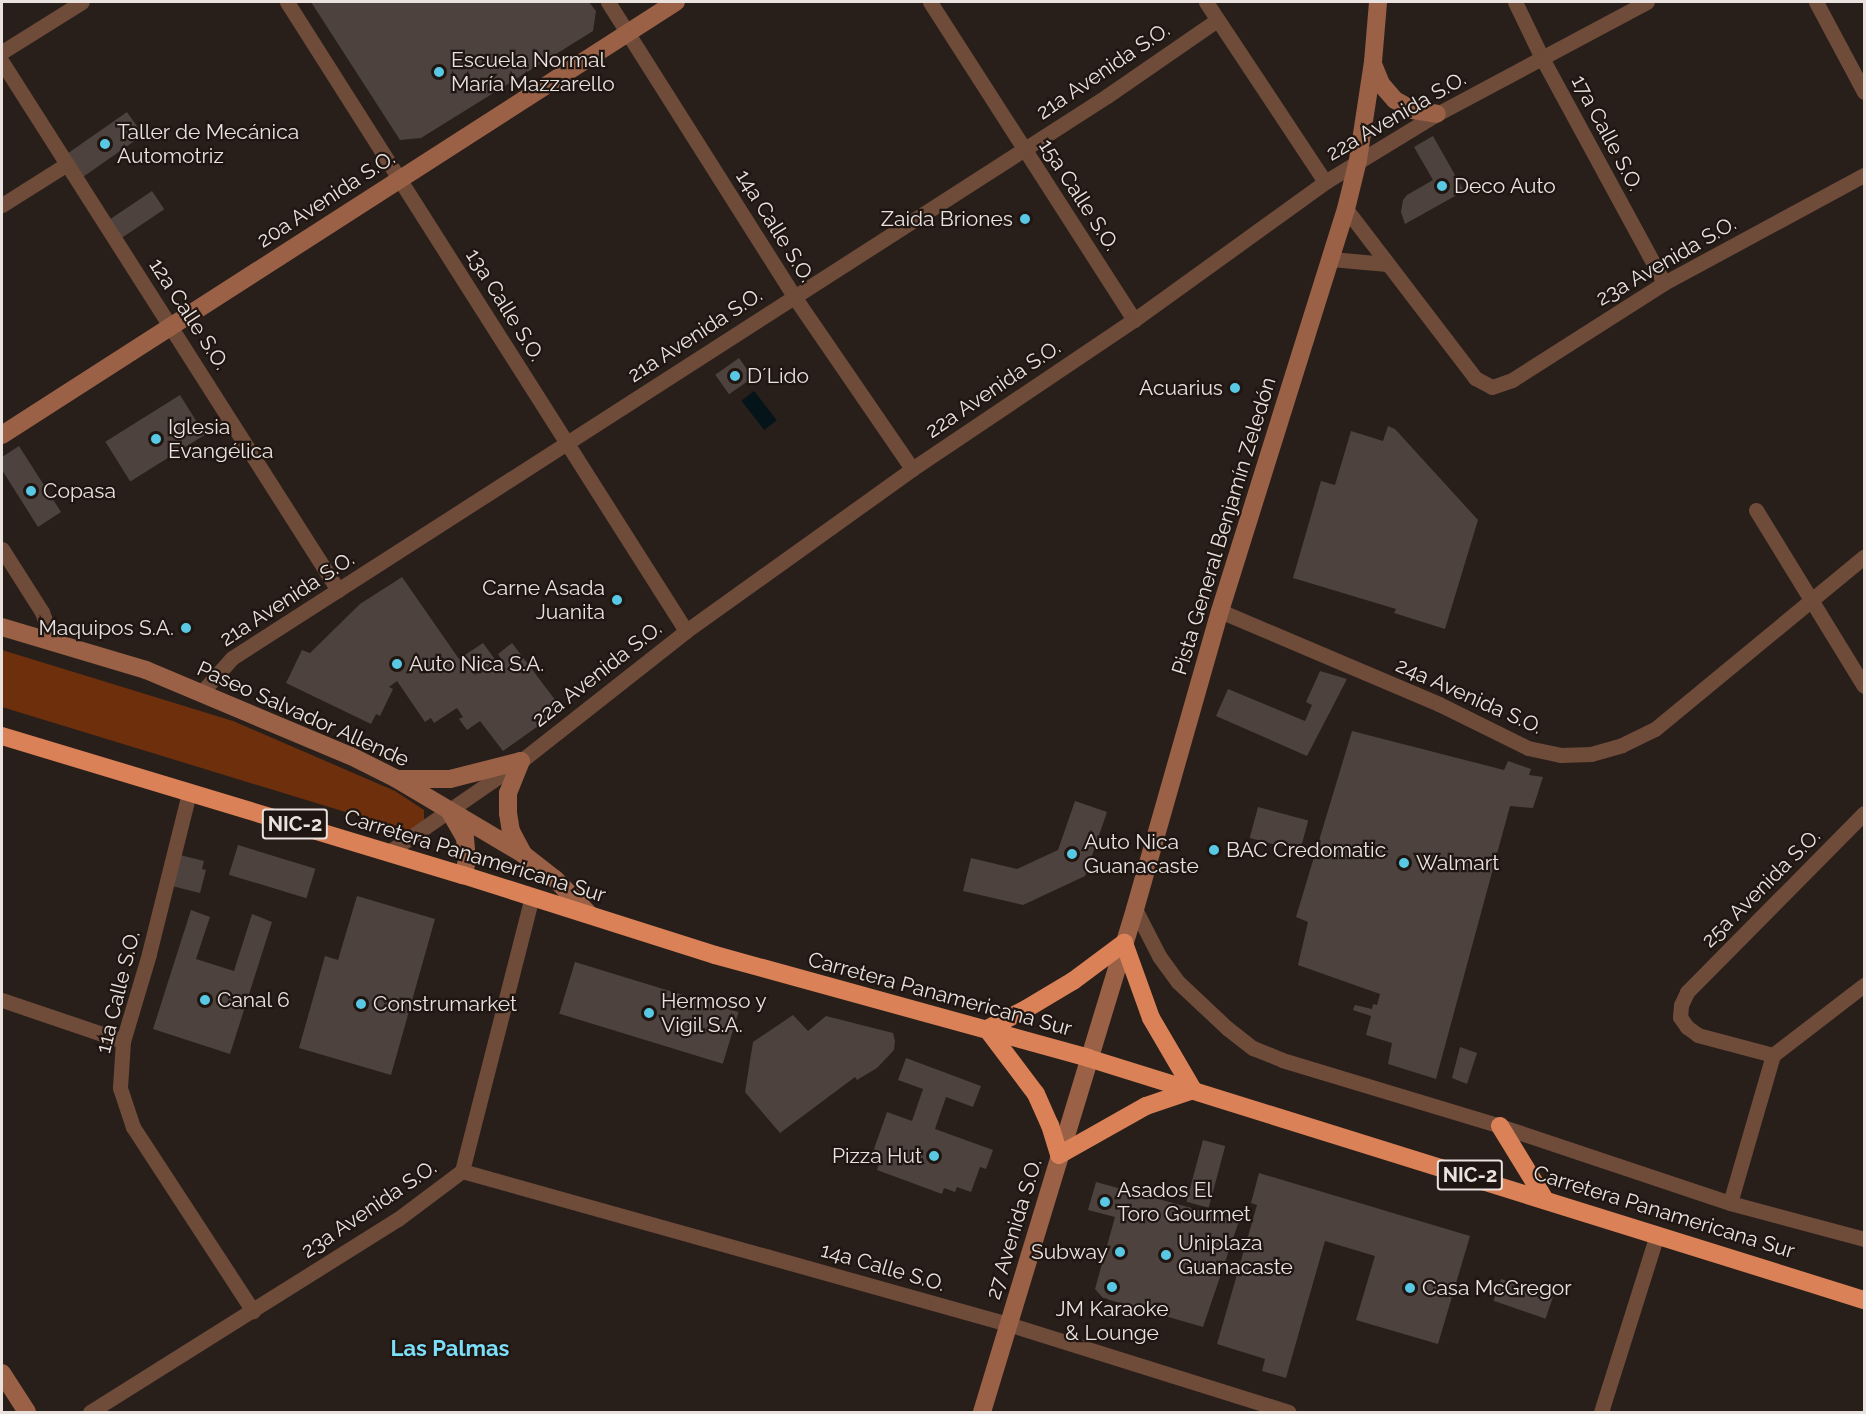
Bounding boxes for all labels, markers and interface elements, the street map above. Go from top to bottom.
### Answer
street label: 21a Avenida S.O. [1031,17,1175,125]
place label: Escuela Normal María Mazzarello [451,47,615,97]
marker: Escuela Normal María Mazzarello [432,65,446,79]
street label: 22a Avenida S.O. [1321,66,1471,166]
street label: 17a Calle S.O. [1566,71,1648,195]
place label: Taller de Mecánica Automotriz [117,119,300,169]
street label: 15a Calle S.O. [1034,134,1124,256]
marker: Taller de Mecánica Automotriz [98,137,112,151]
street label: 20a Avenida S.O. [252,145,400,253]
street label: 14a Calle S.O. [730,165,820,287]
place label: Deco Auto [1454,173,1556,199]
marker: Deco Auto [1435,179,1449,193]
place label: Zaida Briones [881,206,1013,232]
street label: 23a Avenida S.O. [1591,211,1741,311]
marker: Zaida Briones [1018,212,1032,226]
street label: 13a Calle S.O. [460,244,550,366]
street label: 12a Calle S.O. [144,254,234,374]
street label: 21a Avenida S.O. [623,282,767,388]
street label: 22a Avenida S.O. [921,334,1065,444]
place label: D´Lido [747,363,809,389]
marker: D´Lido [728,369,742,383]
street label: Pista General Benjamín Zeledón [1167,374,1281,678]
place label: Acuarius [1139,375,1223,401]
marker: Acuarius [1228,381,1242,395]
place label: Iglesia Evangélica [168,414,274,464]
marker: Iglesia Evangélica [149,432,163,446]
place label: Copasa [43,478,116,504]
marker: Copasa [24,484,38,498]
street label: 21a Avenida S.O. [215,546,359,652]
place label: Carne Asada Juanita [482,575,605,625]
marker: Carne Asada Juanita [610,593,624,607]
place label: Maquipos S.A. [38,615,174,641]
street label: 22a Avenida S.O. [527,615,667,733]
marker: Maquipos S.A. [179,621,193,635]
place label: Auto Nica S.A. [409,651,544,677]
street label: 24a Avenida S.O. [1392,652,1546,740]
street label: Paseo Salvador Allende [193,656,413,772]
marker: Auto Nica S.A. [390,657,404,671]
street label: Carretera Panamericana Sur [341,804,609,908]
road number: NIC-2 [260,807,330,841]
street label: 25a Avenida S.O. [1696,823,1826,953]
place label: Auto Nica Guanacaste [1084,829,1199,879]
place label: BAC Credomatic [1226,837,1386,863]
marker: BAC Credomatic [1207,843,1221,857]
marker: Auto Nica Guanacaste [1065,847,1079,861]
place label: Walmart [1416,850,1499,876]
marker: Walmart [1397,856,1411,870]
street label: 11a Calle S.O. [91,928,145,1056]
street label: Carretera Panamericana Sur [805,947,1075,1041]
place label: Canal 6 [217,987,290,1013]
place label: Hermoso y Vigil S.A. [661,988,767,1038]
place label: Construmarket [373,991,517,1017]
marker: Canal 6 [198,993,212,1007]
marker: Construmarket [354,997,368,1011]
marker: Hermoso y Vigil S.A. [642,1006,656,1020]
place label: Pizza Hut [832,1143,922,1169]
marker: Pizza Hut [927,1149,941,1163]
street label: 23a Avenida S.O. [296,1154,442,1264]
street label: 27 Avenida S.O. [981,1155,1047,1303]
road number: NIC-2 [1436,1158,1504,1192]
street label: Carretera Panamericana Sur [1530,1160,1798,1264]
place label: Asados El Toro Gourmet [1117,1177,1251,1227]
marker: Asados El Toro Gourmet [1098,1195,1112,1209]
place label: Uniplaza Guanacaste [1178,1230,1293,1280]
street label: 14a Calle S.O. [818,1237,948,1297]
place label: Subway [1031,1239,1108,1265]
marker: Subway [1113,1245,1127,1259]
marker: Uniplaza Guanacaste [1159,1248,1173,1262]
place label: Casa McGregor [1422,1275,1572,1301]
marker: JM Karaoke & Lounge [1105,1280,1119,1294]
marker: Casa McGregor [1403,1281,1417,1295]
place label: JM Karaoke & Lounge [1056,1296,1168,1346]
district label: Las Palmas [391,1336,509,1362]

